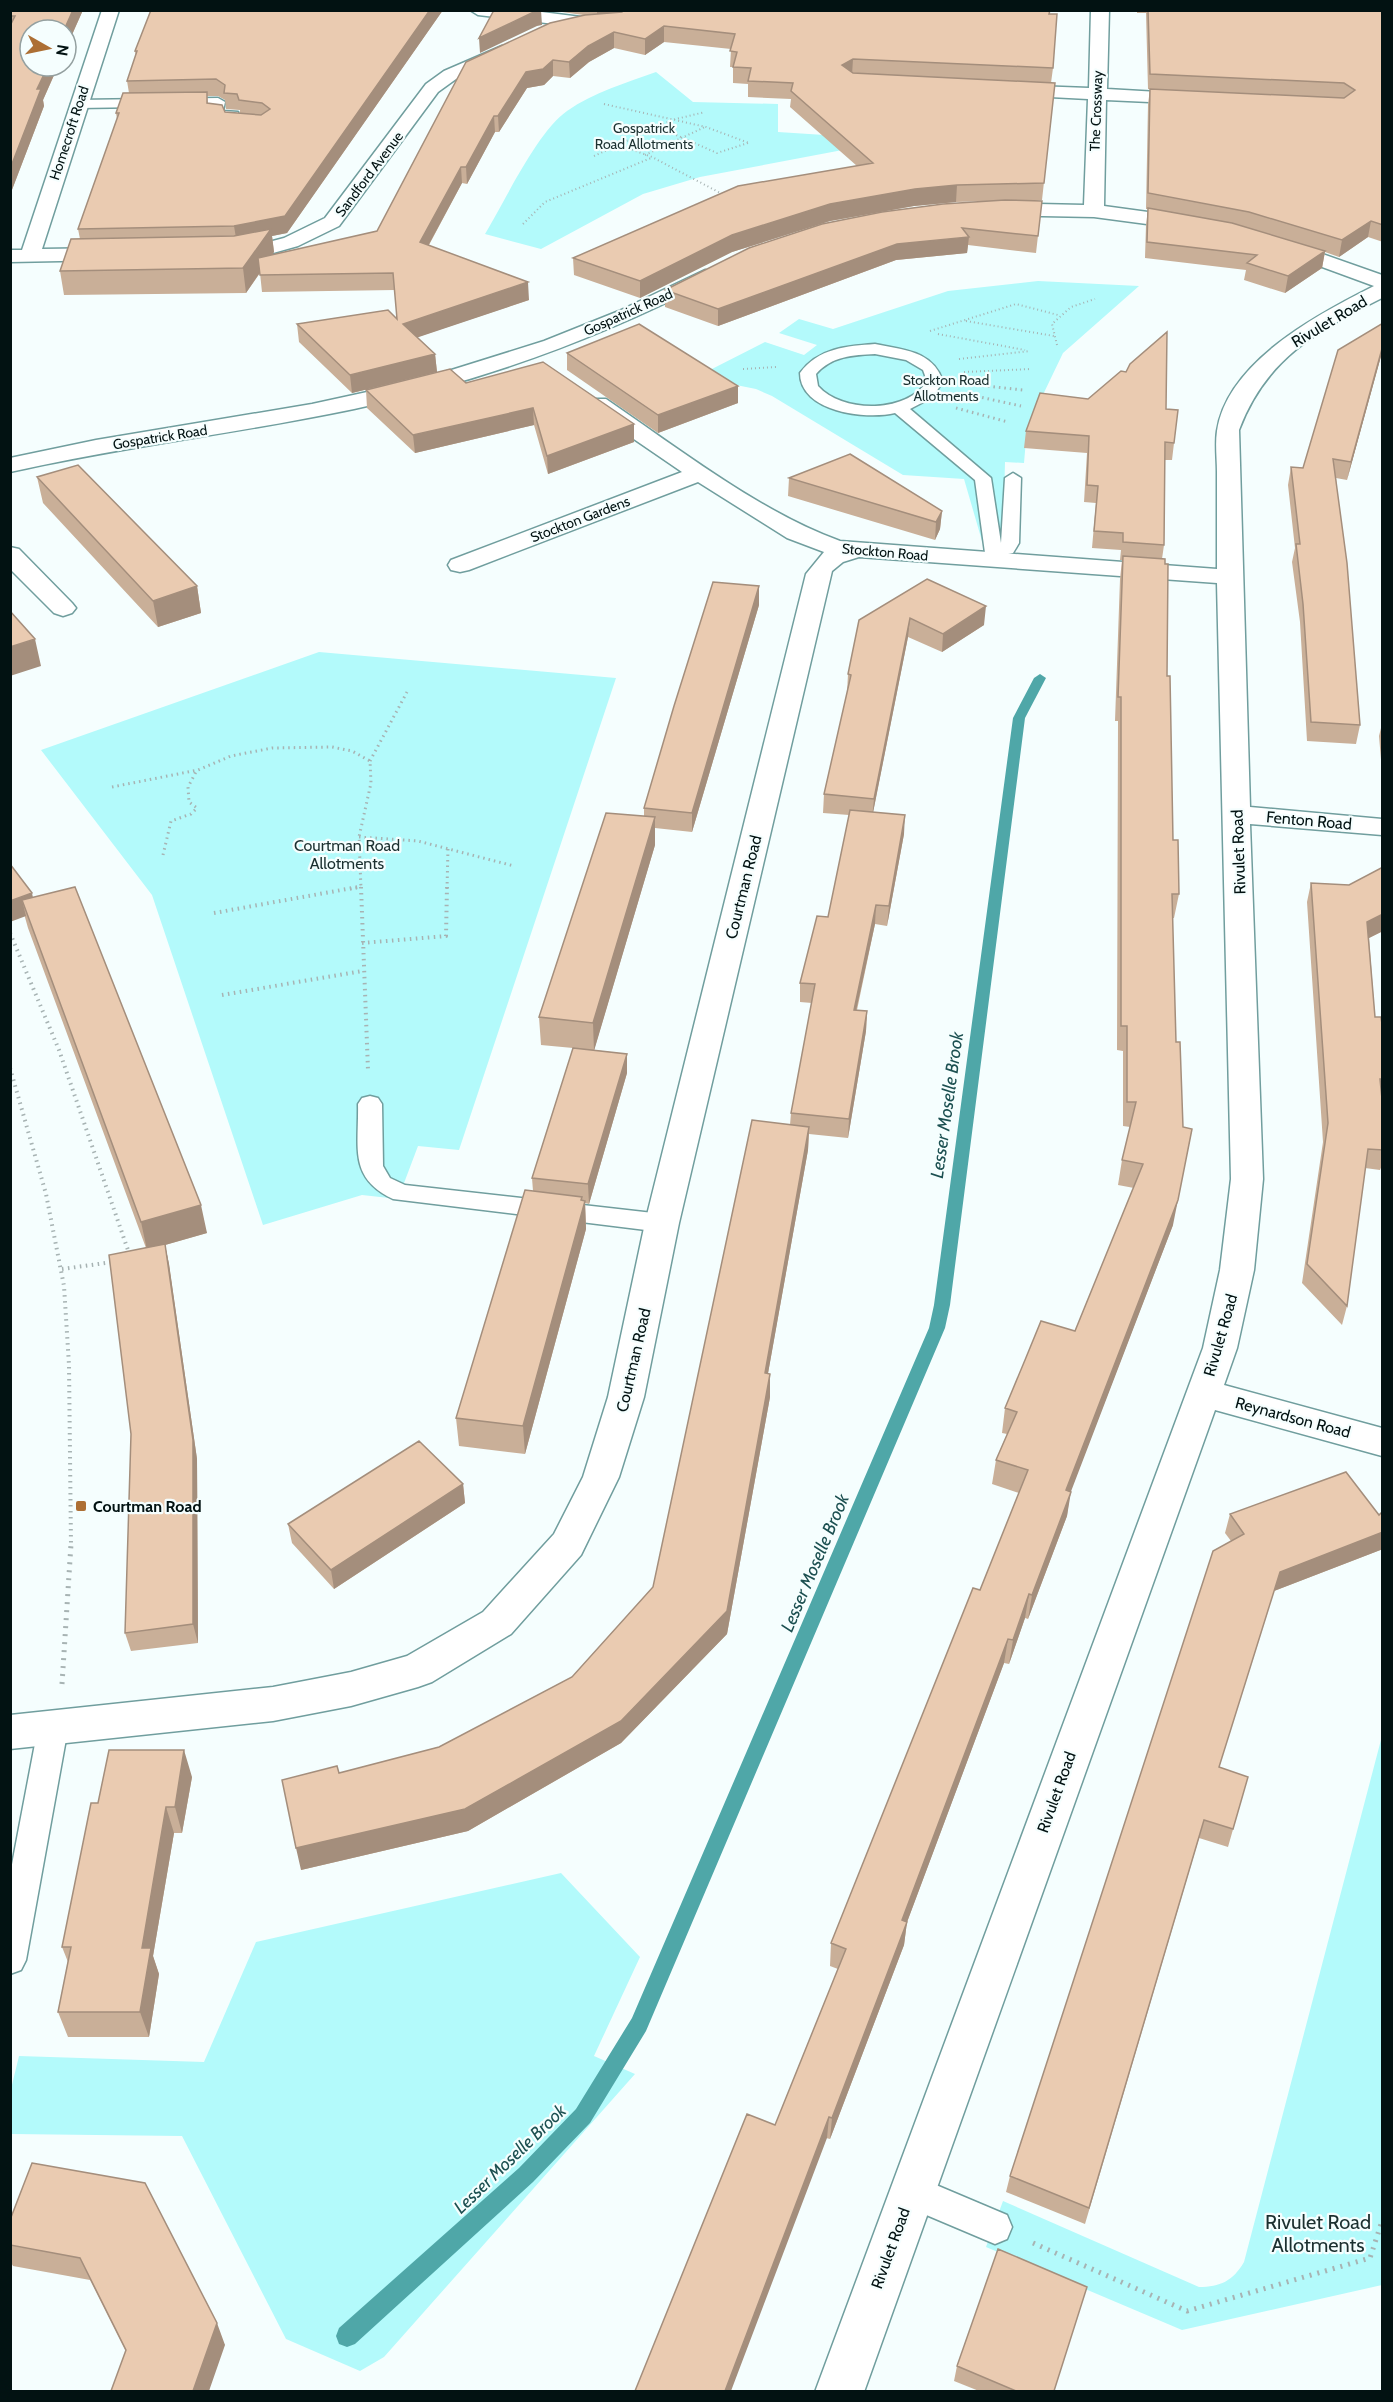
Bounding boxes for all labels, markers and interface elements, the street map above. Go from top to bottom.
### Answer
north arrow [18,18,78,78]
text: N [52,43,73,57]
street label: The Crossway [1086,70,1106,152]
street label: Homecroft Road [45,84,93,182]
park label: Gospatrick Road Allotments [595,119,693,153]
street label: Sandford Avenue [331,128,407,220]
street label: Gospatrick Road [581,284,675,340]
street label: Rivulet Road [1288,291,1370,351]
park label: Stockton Road Allotments [903,371,989,405]
street label: Gospatrick Road [111,421,209,453]
street label: Stockton Gardens [528,492,633,546]
street label: Stockton Road [841,539,929,565]
street label: Fenton Road [1265,807,1353,834]
street label: Rivulet Road [1228,809,1249,895]
street label: Courtman Road [721,833,766,941]
park label: Courtman Road Allotments [294,836,400,873]
water label: Lesser Moselle Brook [926,1029,968,1180]
street label: Rivulet Road [1200,1292,1241,1379]
street label: Courtman Road [612,1306,655,1414]
street label: Reynardson Road [1233,1393,1353,1442]
water label: Lesser Moselle Brook [776,1490,854,1635]
place label: Courtman Road [93,1497,202,1516]
marker: Courtman Road [74,1499,88,1513]
street label: Rivulet Road [1033,1749,1080,1835]
water label: Lesser Moselle Brook [449,2099,572,2218]
street label: Rivulet Road [867,2205,914,2291]
park label: Rivulet Road Allotments [1265,2210,1371,2257]

